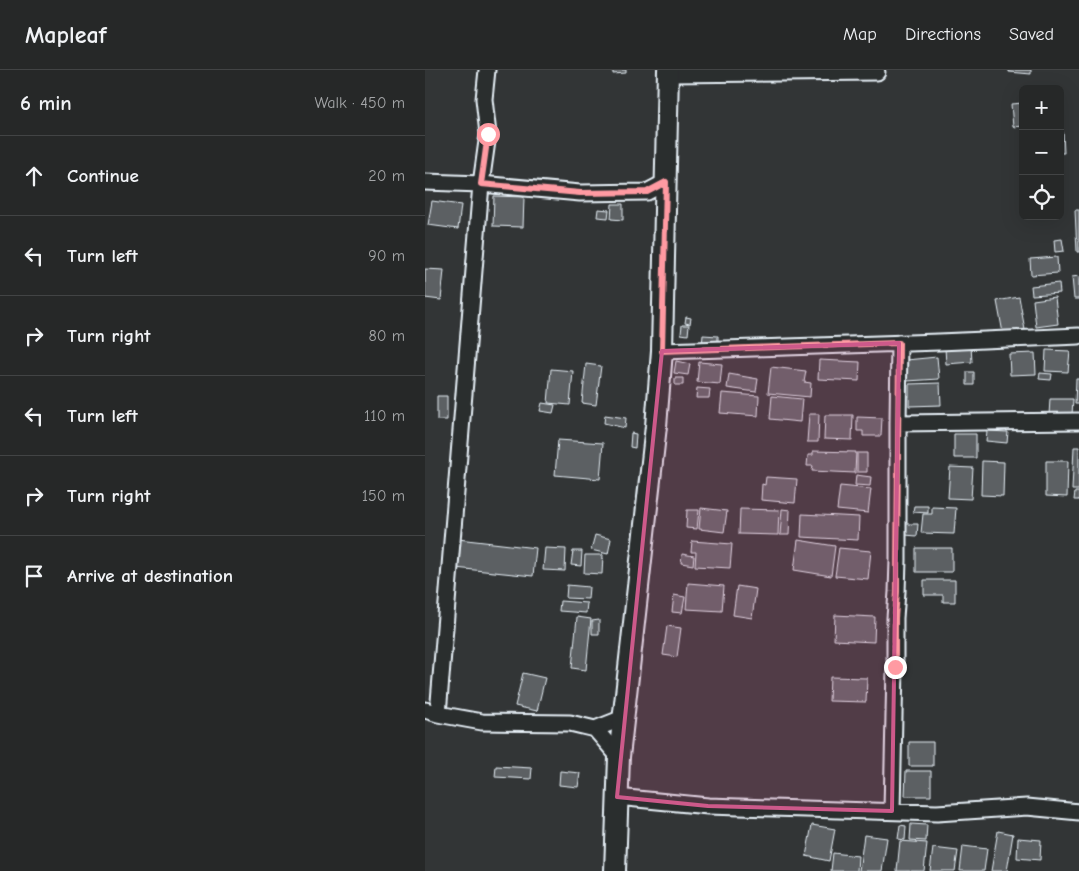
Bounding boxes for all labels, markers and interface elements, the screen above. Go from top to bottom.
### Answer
text: Mapleaf [25,21,106,49]
text: Map [843,24,877,45]
text: Directions [905,24,981,45]
text: Saved [1009,24,1054,45]
map controls [1019,85,1064,220]
button: + [1019,85,1064,130]
text: 6 min [20,91,72,115]
text: Walk · 450 m [314,94,405,112]
route start [477,123,500,146]
button: − [1019,130,1064,175]
icon: ahead [20,162,48,190]
text: Continue [67,165,139,187]
text: 20 m [368,167,405,185]
button: locate [1019,175,1064,220]
icon: left [20,242,48,270]
text: Turn left [67,245,138,267]
text: 90 m [368,247,405,265]
icon: right [20,322,48,350]
text: Turn right [67,325,151,347]
text: 80 m [368,327,405,345]
icon: left [20,402,48,430]
text: Turn left [67,405,138,427]
text: 110 m [364,407,405,425]
icon: right [20,482,48,510]
text: Turn right [67,485,151,507]
text: 150 m [362,487,405,505]
icon: arrive [20,562,48,590]
text: Arrive at destination [67,565,233,587]
route end [884,656,907,679]

